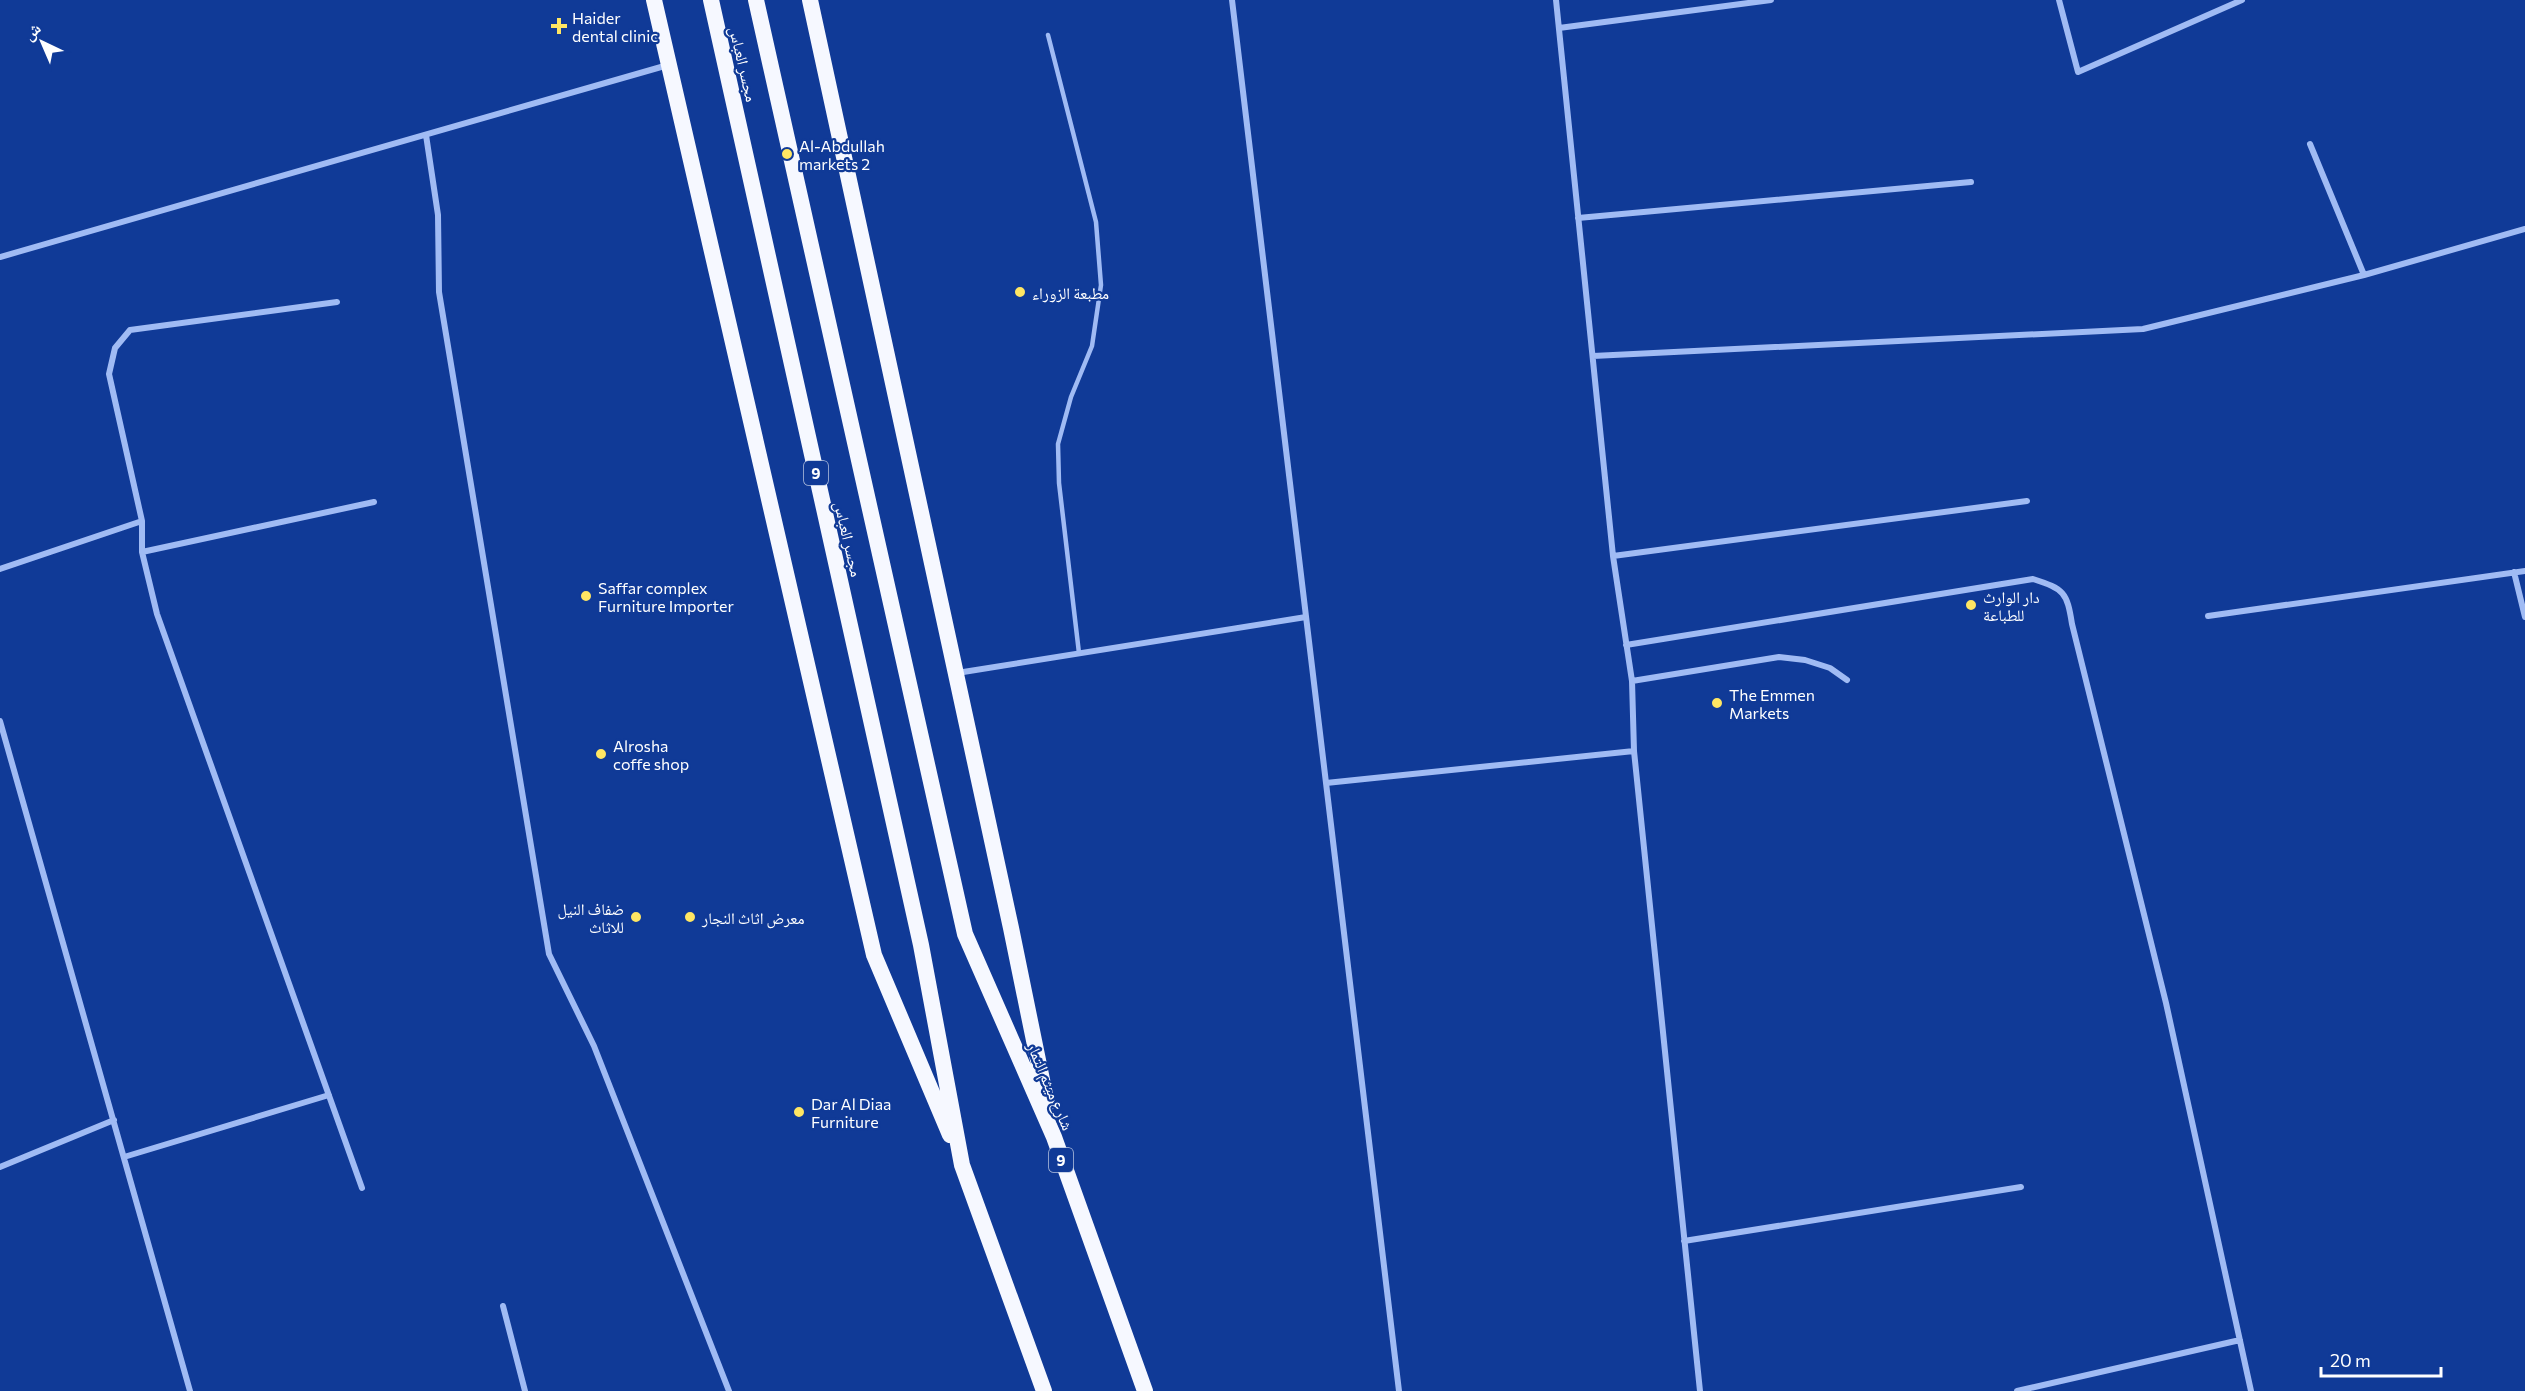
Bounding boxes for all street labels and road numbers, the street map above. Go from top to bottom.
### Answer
street label: مجسر العباس [724,24,762,104]
road number: 9 [804,461,828,485]
street label: مجسر العباس [829,499,867,579]
street label: شارع ميثم التمار [1022,1038,1078,1134]
road number: 9 [1049,1148,1073,1172]

